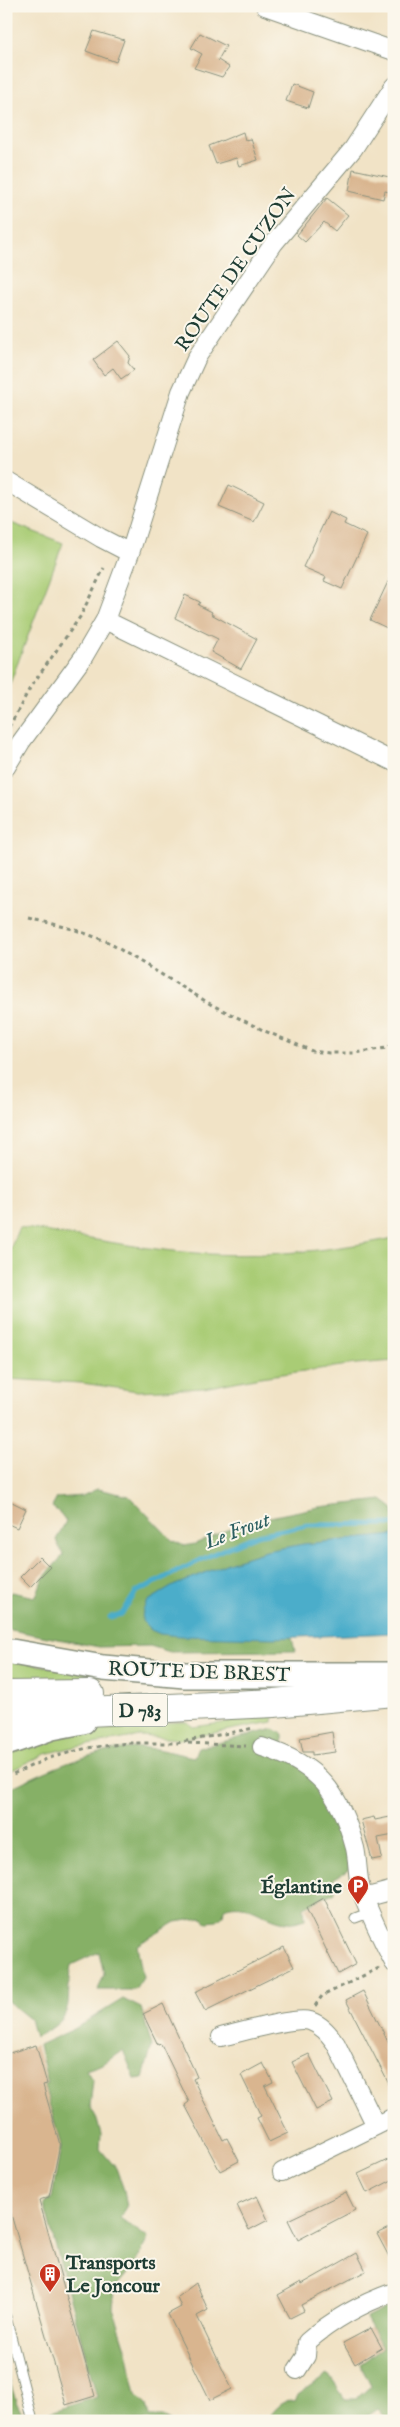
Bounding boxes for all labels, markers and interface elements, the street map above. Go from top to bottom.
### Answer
street label: ROUTE DE CUZON [170,183,302,356]
water label: Le Frout [200,1506,275,1557]
street label: ROUTE DE BREST [108,1657,291,1688]
road number: D 783 [112,1694,168,1726]
parking icon: Églantine [346,1874,370,1905]
place label: Églantine [261,1875,343,1900]
place label: Transports Le Joncour [65,2251,161,2299]
building icon: Transports Le Joncour [38,2262,62,2293]

